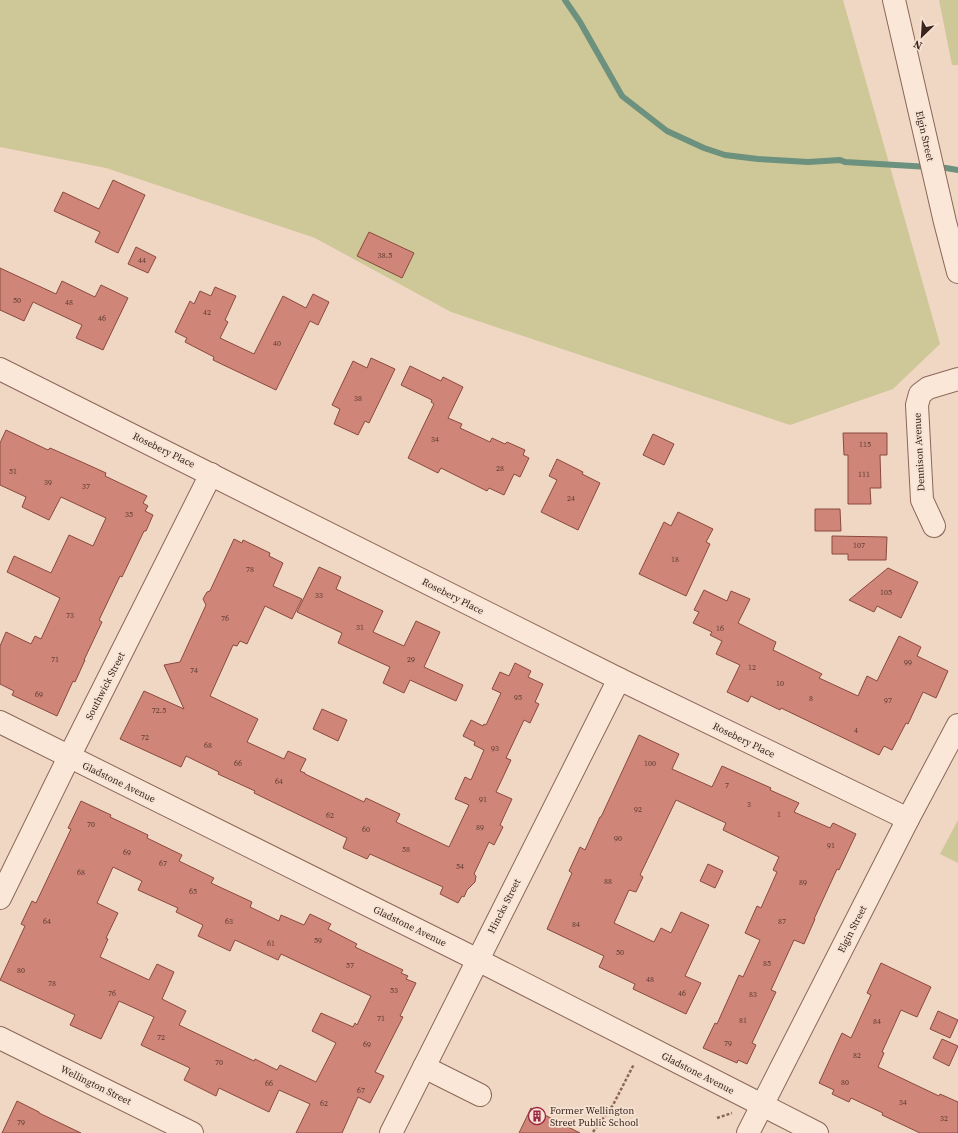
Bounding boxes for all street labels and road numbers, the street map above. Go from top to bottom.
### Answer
street label: Elgin Street [913,110,937,163]
street label: Dennison Avenue [910,413,928,491]
street label: Rosebery Place [131,429,197,471]
street label: Rosebery Place [420,575,486,617]
street label: Southwick Street [82,649,128,722]
street label: Rosebery Place [711,719,777,761]
street label: Gladstone Avenue [80,759,158,805]
street label: Hincks Street [485,876,524,936]
street label: Gladstone Avenue [371,903,449,949]
street label: Elgin Street [835,903,870,955]
street label: Gladstone Avenue [659,1049,737,1097]
street label: Wellington Street [59,1062,134,1108]

